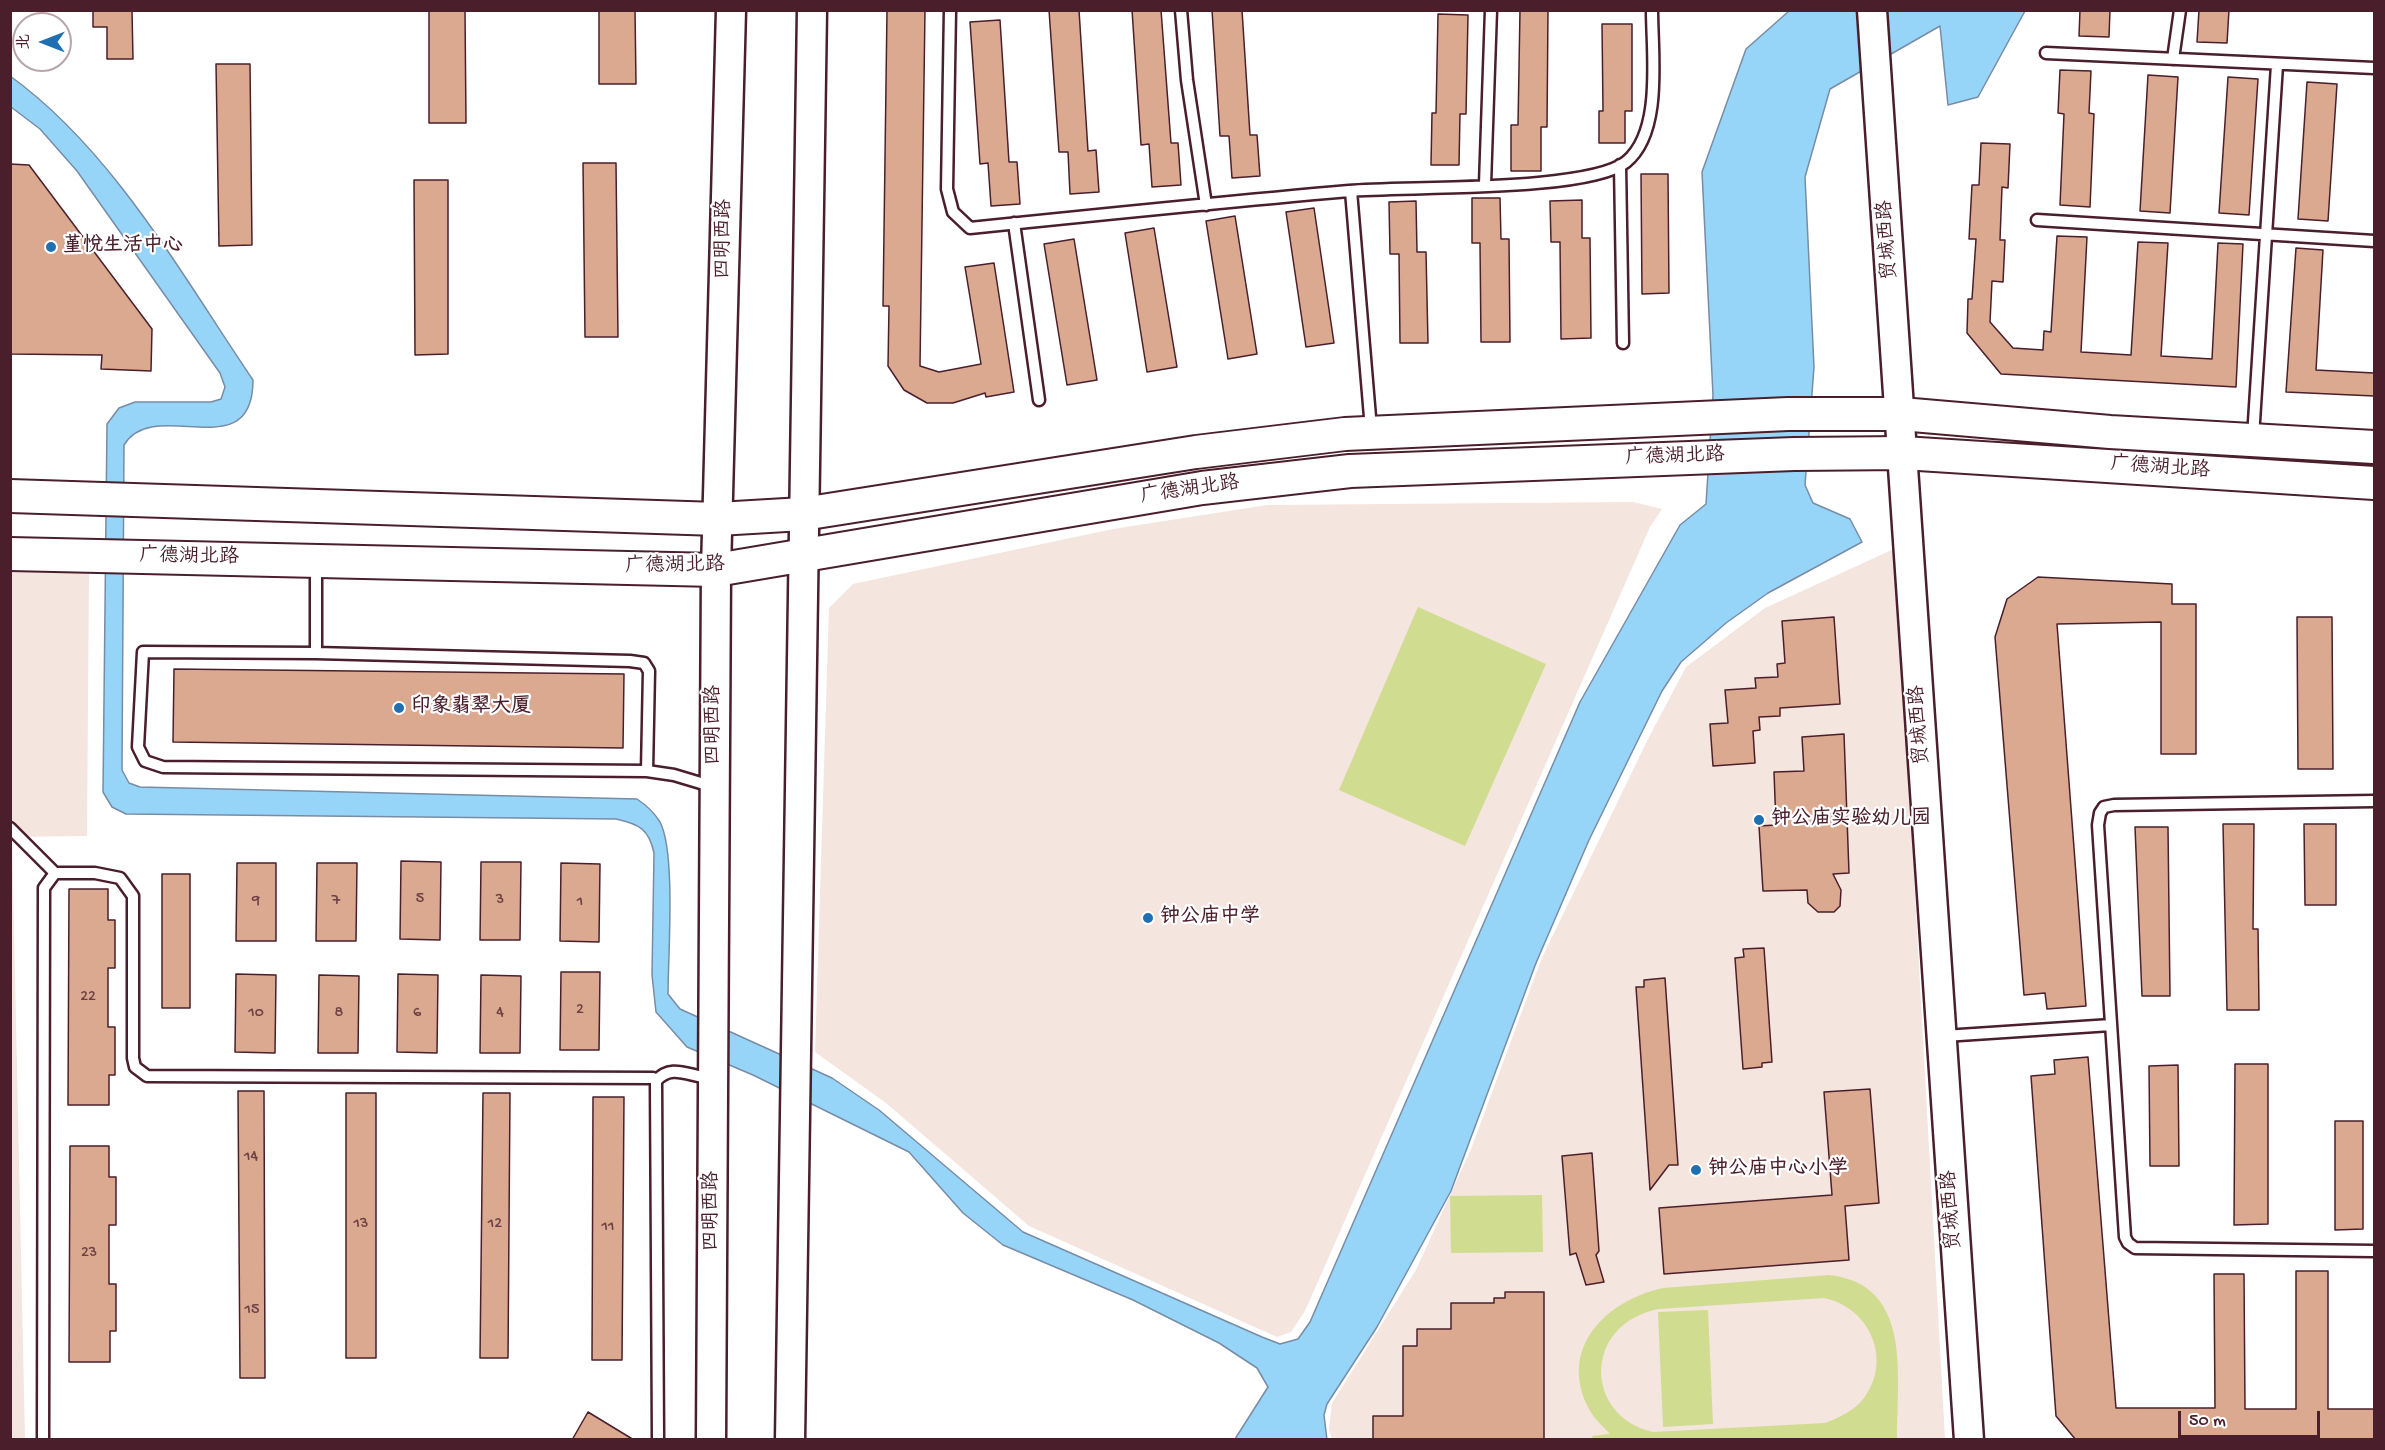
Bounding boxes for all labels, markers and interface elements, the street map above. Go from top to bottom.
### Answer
north arrow [12,12,72,72]
text: 北 [16,34,35,50]
street label: 四明西路 [712,199,738,279]
street label: 贸城西路 [1874,199,1904,281]
place label: 堇悦生活中心 [63,235,183,259]
marker: 堇悦生活中心 [44,240,58,254]
street label: 广德湖北路 [1625,444,1725,472]
street label: 广德湖北路 [2109,454,2211,484]
street label: 广德湖北路 [1139,472,1241,510]
street label: 广德湖北路 [139,545,239,571]
street label: 广德湖北路 [625,554,725,580]
street label: 贸城西路 [1906,684,1936,766]
street label: 四明西路 [703,685,727,765]
place label: 印象翡翠大厦 [411,696,531,720]
marker: 印象翡翠大厦 [392,701,406,715]
place label: 钟公庙实验幼儿园 [1771,808,1931,832]
marker: 钟公庙实验幼儿园 [1752,813,1766,827]
house number: 5 [416,890,424,910]
house number: 3 [496,891,504,911]
house number: 9 [252,892,260,912]
house number: 7 [332,892,340,912]
house number: 1 [577,893,583,913]
place label: 钟公庙中学 [1160,906,1260,930]
marker: 钟公庙中学 [1141,911,1155,925]
house number: 22 [80,988,96,1008]
house number: 2 [576,1001,584,1021]
house number: 10 [248,1004,264,1024]
house number: 8 [335,1004,343,1024]
house number: 6 [413,1004,421,1024]
house number: 4 [496,1004,504,1024]
house number: 14 [244,1148,258,1168]
place label: 钟公庙中心小学 [1708,1158,1848,1182]
marker: 钟公庙中心小学 [1689,1163,1703,1177]
street label: 贸城西路 [1938,1169,1968,1251]
street label: 四明西路 [701,1171,725,1251]
house number: 13 [354,1215,368,1235]
house number: 12 [488,1215,502,1235]
house number: 11 [602,1218,614,1238]
house number: 23 [81,1244,97,1264]
house number: 15 [245,1301,259,1321]
scale bar [2181,1399,2324,1437]
text: 50 m [2189,1411,2226,1432]

